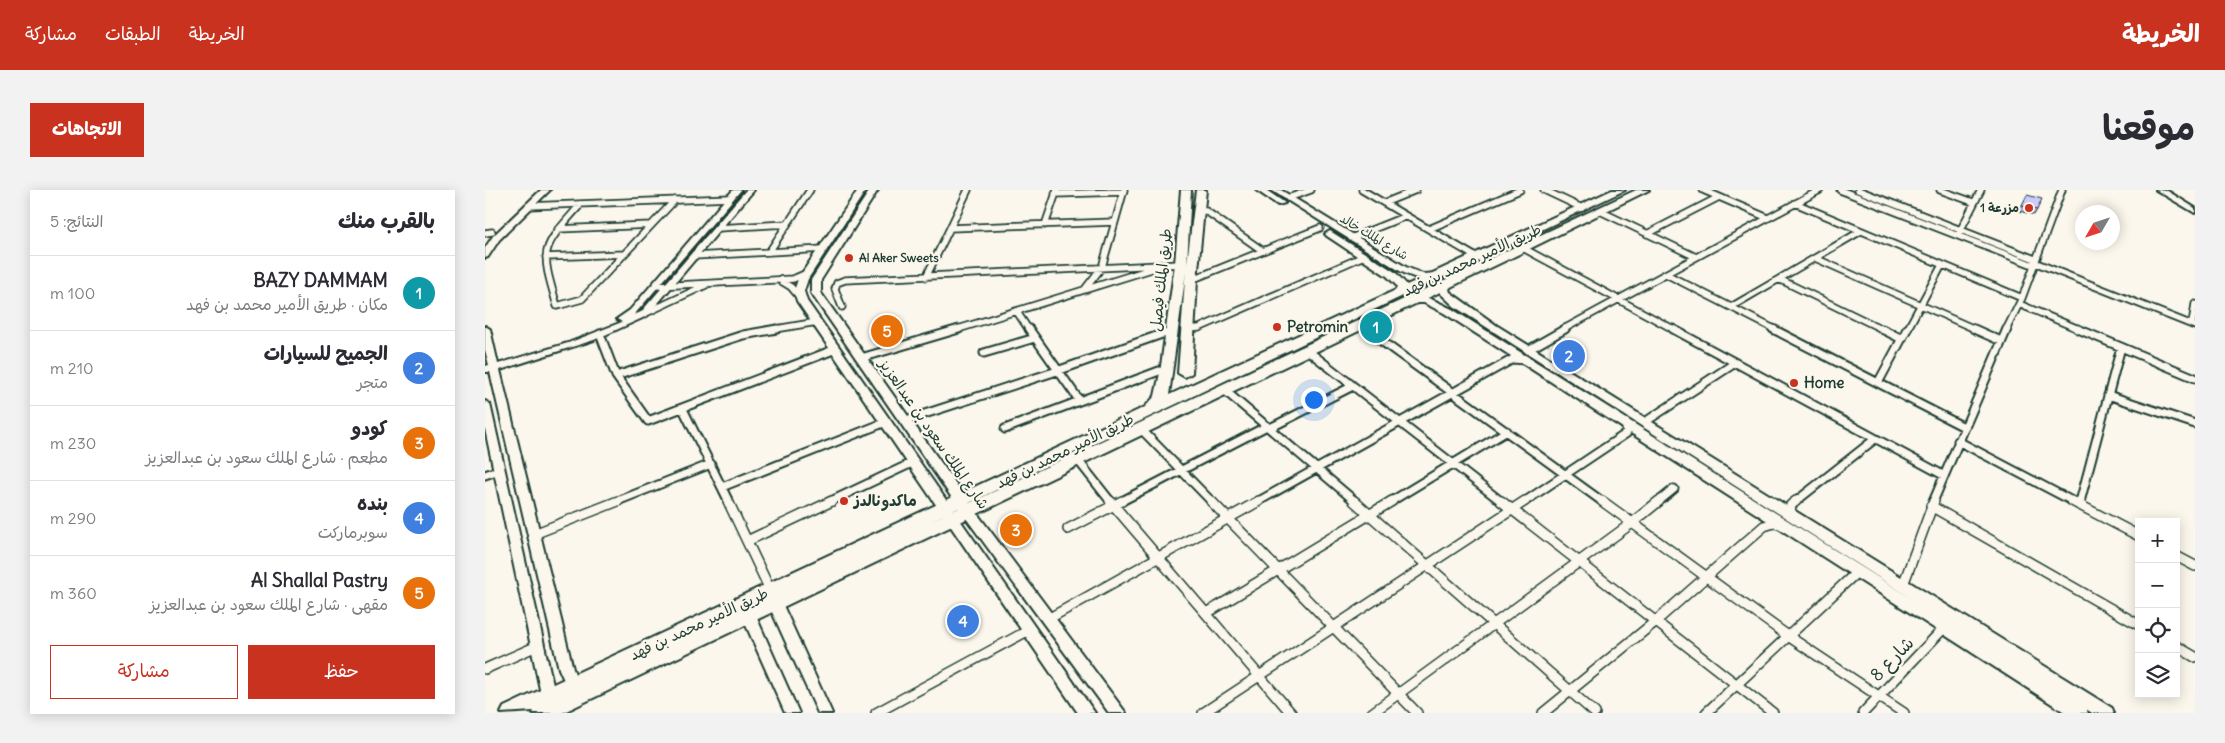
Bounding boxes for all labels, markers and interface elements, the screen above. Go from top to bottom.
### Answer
text: الخريطة [2122,18,2200,48]
text: مشاركة [25,22,77,45]
text: الطبقات [105,22,161,45]
text: الخريطة [189,22,245,45]
button: الاتجاهات [30,103,144,157]
text: موقعنا [2102,105,2195,149]
place label: مزرعة 1 [1980,200,2019,215]
marker: مزرعة 1 [2023,202,2035,214]
north arrow [2075,205,2120,250]
text: بالقرب منك [338,207,435,234]
street label: شارع الملك خالد [1336,210,1411,264]
text: النتائج: 5 [50,211,104,231]
street label: طريق الأمير محمد بن فهد [1399,219,1544,300]
street label: طريق الملك فيصل [1146,227,1175,332]
place label: Al Aker Sweets [859,250,939,265]
marker: Al Aker Sweets [843,252,855,264]
text: BAZY DAMMAM [253,268,388,292]
text: 100 m [50,283,95,303]
text: 1 [416,283,422,303]
text: مكان · طريق الأمير محمد بن فهد [186,294,388,314]
pin: 1 [1360,308,1392,346]
pin: 5 [871,312,903,350]
place label: Petromin [1287,317,1349,336]
marker: Petromin [1271,321,1283,333]
pin: 2 [1553,337,1585,375]
text: الجميح للسيارات [264,341,388,365]
street label: شارع الملك سعود بن عبدالعزيز [873,353,994,513]
text: 210 m [50,358,94,378]
text: 2 [415,358,423,378]
text: متجر [357,372,388,392]
place label: Home [1804,373,1844,392]
marker: Home [1788,377,1800,389]
your location [1301,387,1327,413]
street label: طريق الأمير محمد بن فهد [993,409,1137,492]
text: كودو [351,416,388,440]
text: 230 m [50,433,96,453]
text: 3 [414,433,424,453]
text: مطعم · شارع الملك سعود بن عبدالعزيز [145,447,388,467]
text: بنده [357,491,388,515]
place label: ماكدونالدز [852,491,917,511]
marker: ماكدونالدز [838,495,850,507]
text: 290 m [50,508,96,528]
text: 4 [414,508,424,528]
pin: 3 [1000,511,1032,549]
map controls [2135,518,2180,698]
button: + [2135,518,2180,563]
text: سوبرماركت [318,522,388,542]
button: − [2135,563,2180,608]
text: Al Shallal Pastry [251,568,388,592]
text: 360 m [50,583,97,603]
text: 5 [414,583,424,603]
street label: طريق الأمير محمد بن فهد [626,583,771,664]
text: مقهى · شارع الملك سعود بن عبدالعزيز [149,594,388,614]
pin: 4 [947,602,979,640]
button: locate [2135,608,2180,653]
street label: شارع 8 [1865,631,1919,687]
button: مشاركة [50,645,238,699]
button: حفظ [248,645,435,699]
button: layers [2135,653,2180,698]

